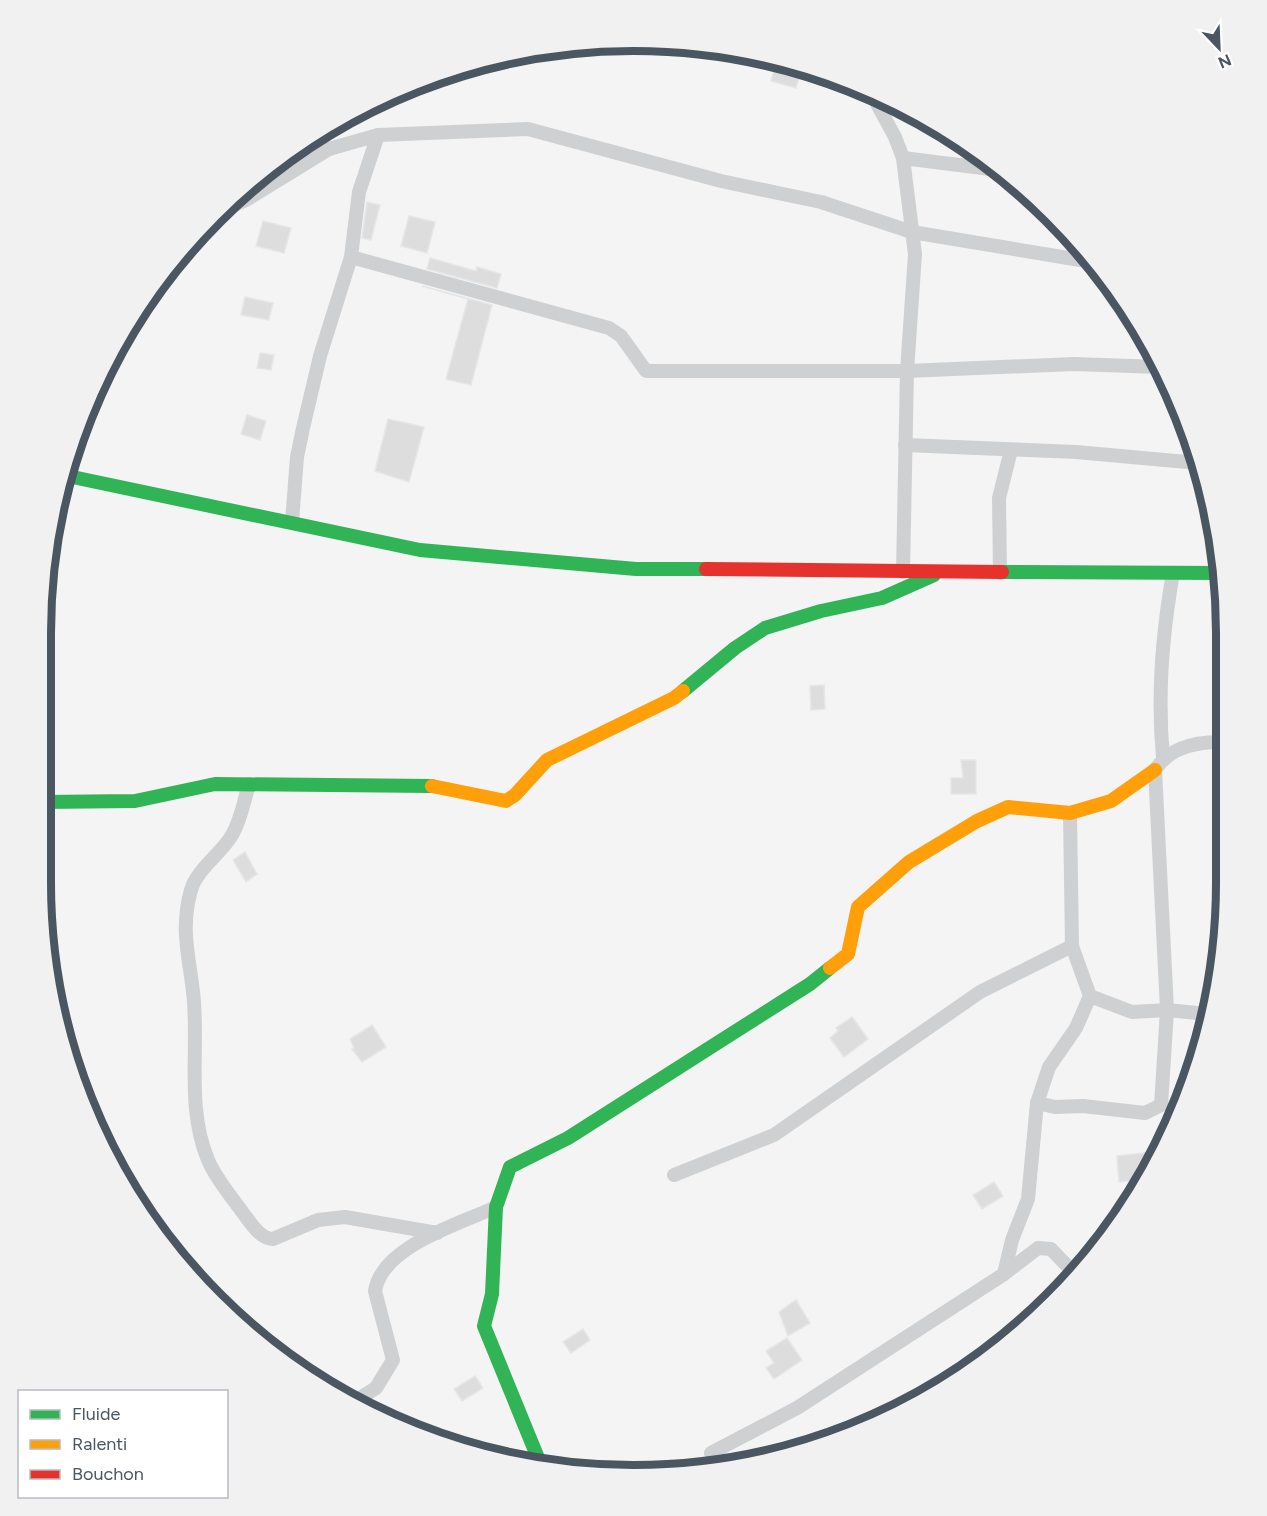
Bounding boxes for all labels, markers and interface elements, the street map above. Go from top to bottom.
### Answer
north arrow [1189,18,1249,78]
text: N [1215,50,1234,73]
legend [18,1390,228,1498]
text: Fluide [72,1403,121,1425]
text: Ralenti [72,1433,127,1455]
text: Bouchon [72,1463,144,1485]

